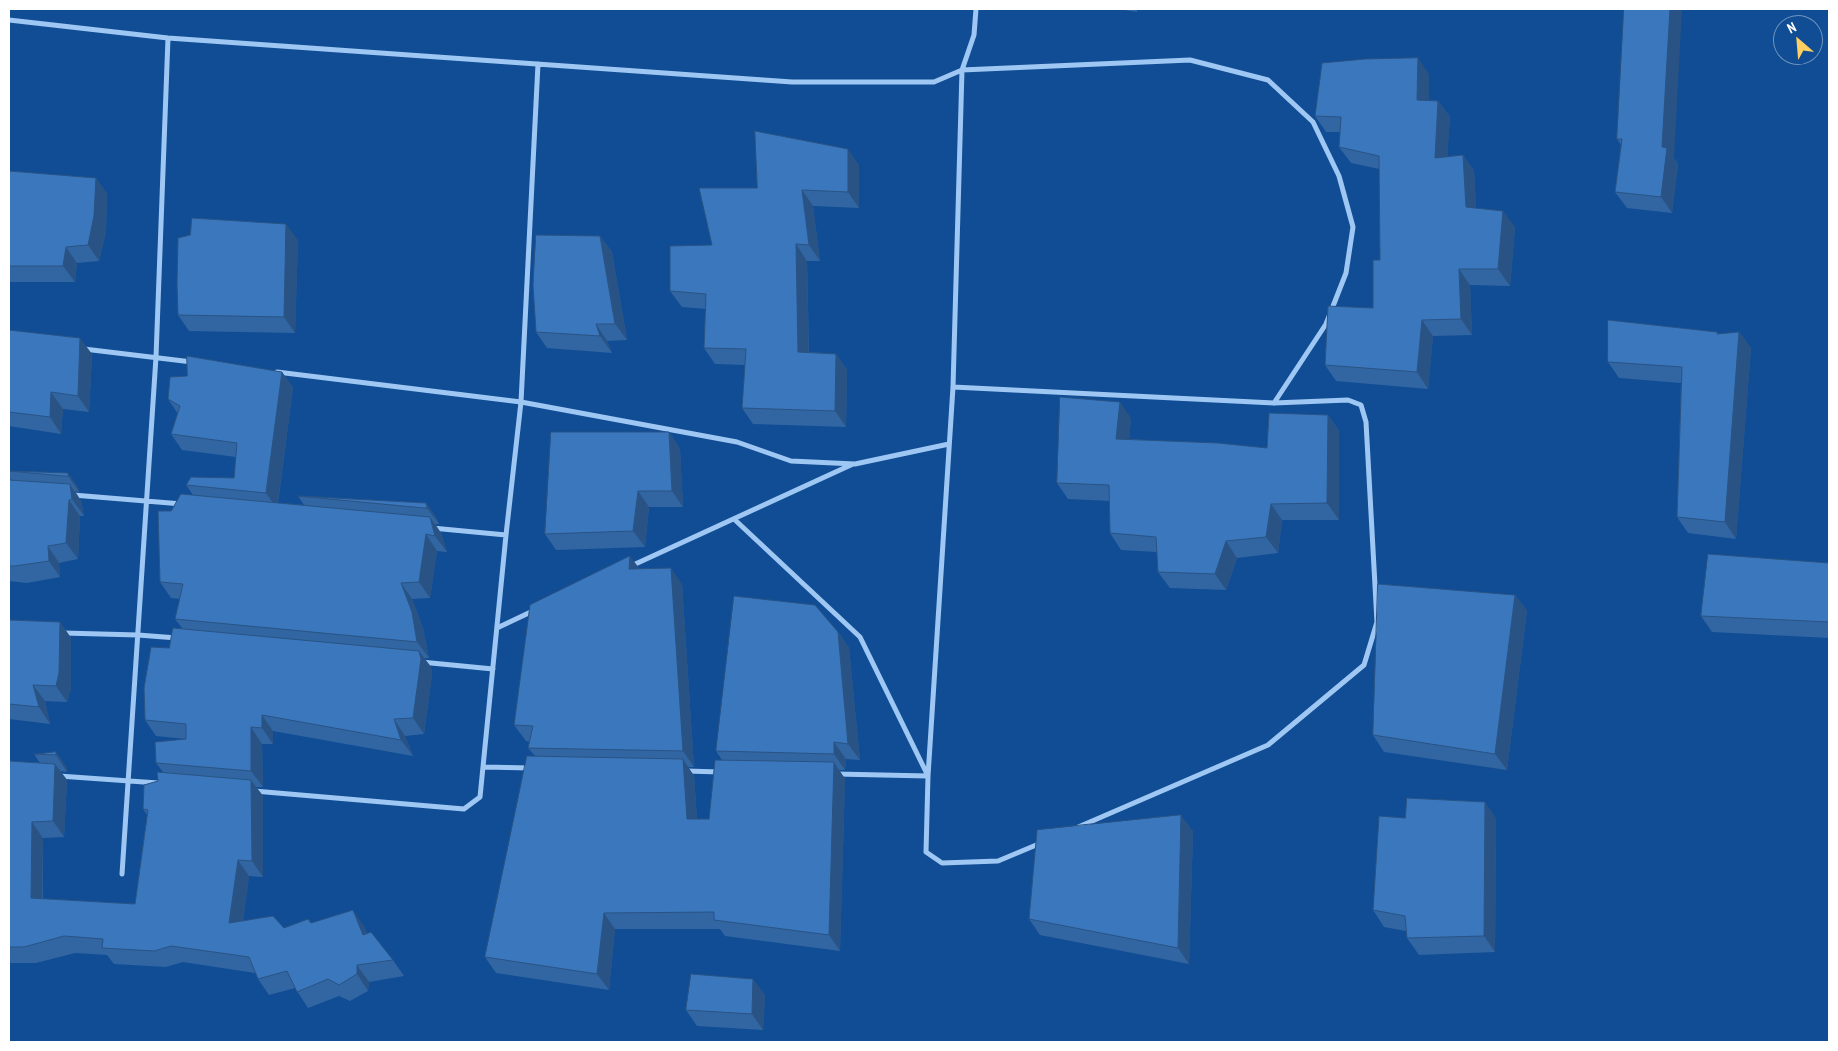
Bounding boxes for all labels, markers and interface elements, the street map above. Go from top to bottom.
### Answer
north arrow [1773,15,1823,65]
text: N [1784,18,1799,37]

